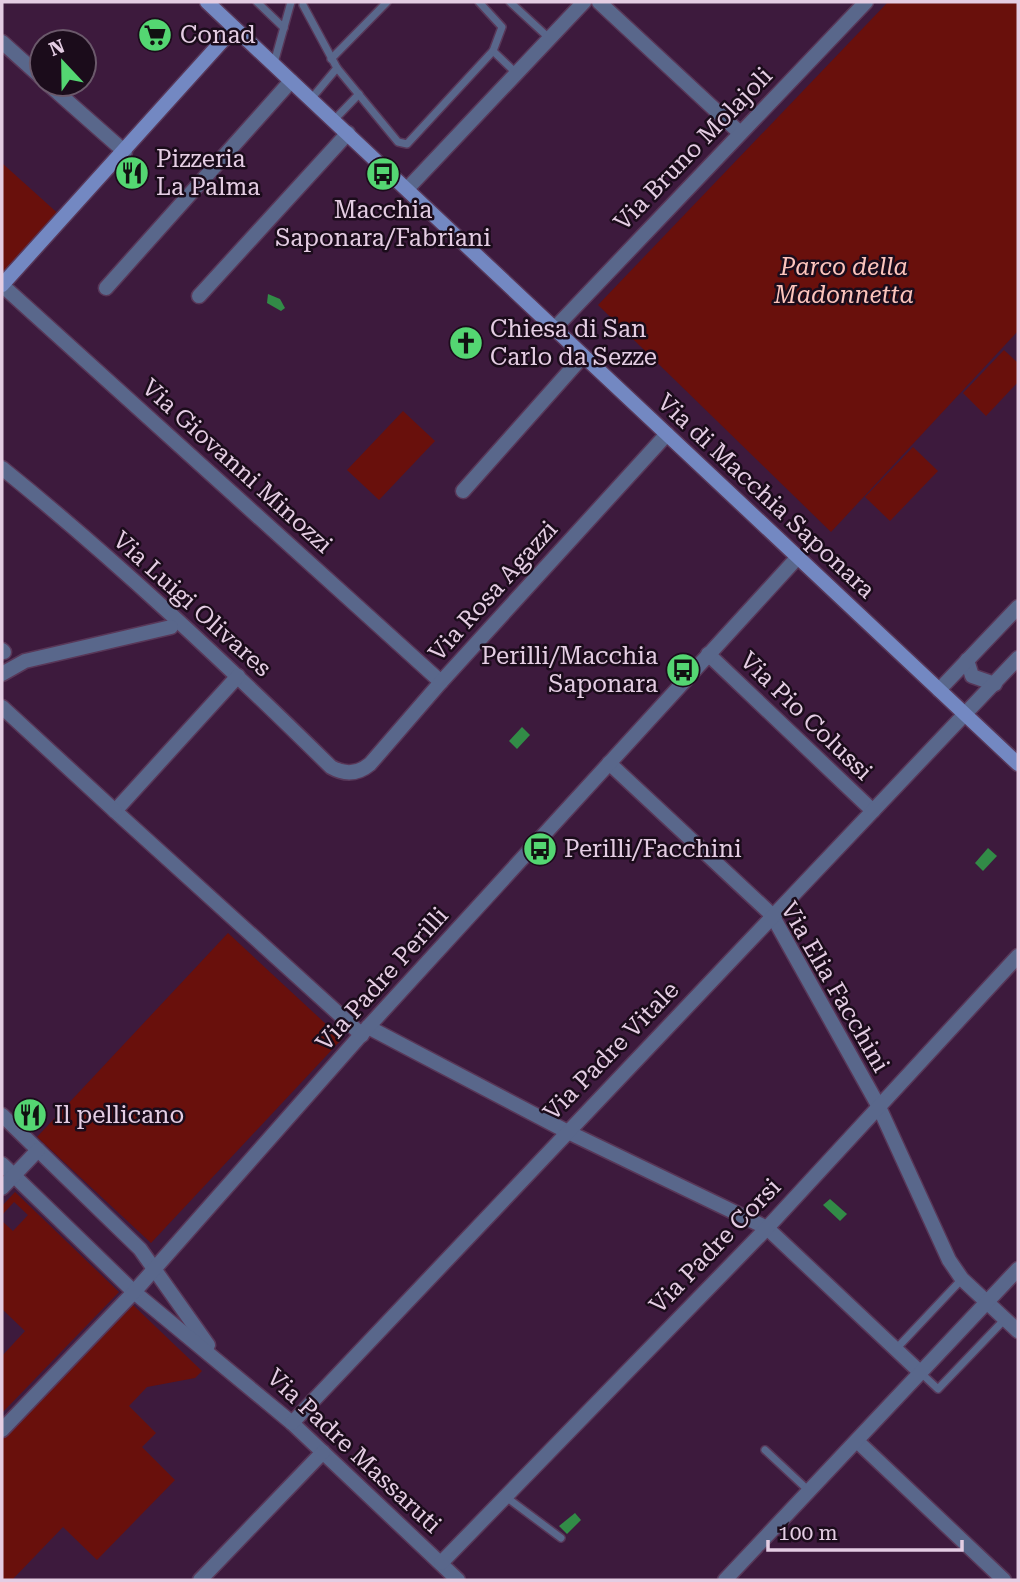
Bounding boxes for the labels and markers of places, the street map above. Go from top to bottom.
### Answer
supermarket icon: Conad [136,16,174,54]
place label: Conad [180,21,256,49]
place label: Pizzeria La Palma [156,145,260,201]
restaurant icon: Pizzeria La Palma [113,154,151,192]
bus stop icon: Macchia Saponara/Fabriani [364,155,402,193]
place label: Macchia Saponara/Fabriani [275,196,491,252]
place label: Chiesa di San Carlo da Sezze [490,315,657,371]
church icon: Chiesa di San Carlo da Sezze [447,324,485,362]
place label: Perilli/Macchia Saponara [481,642,658,698]
bus stop icon: Perilli/Macchia Saponara [664,651,702,689]
bus stop icon: Perilli/Facchini [521,830,559,868]
place label: Perilli/Facchini [564,835,742,863]
restaurant icon: Il pellicano [11,1096,49,1134]
place label: Il pellicano [54,1101,184,1129]

